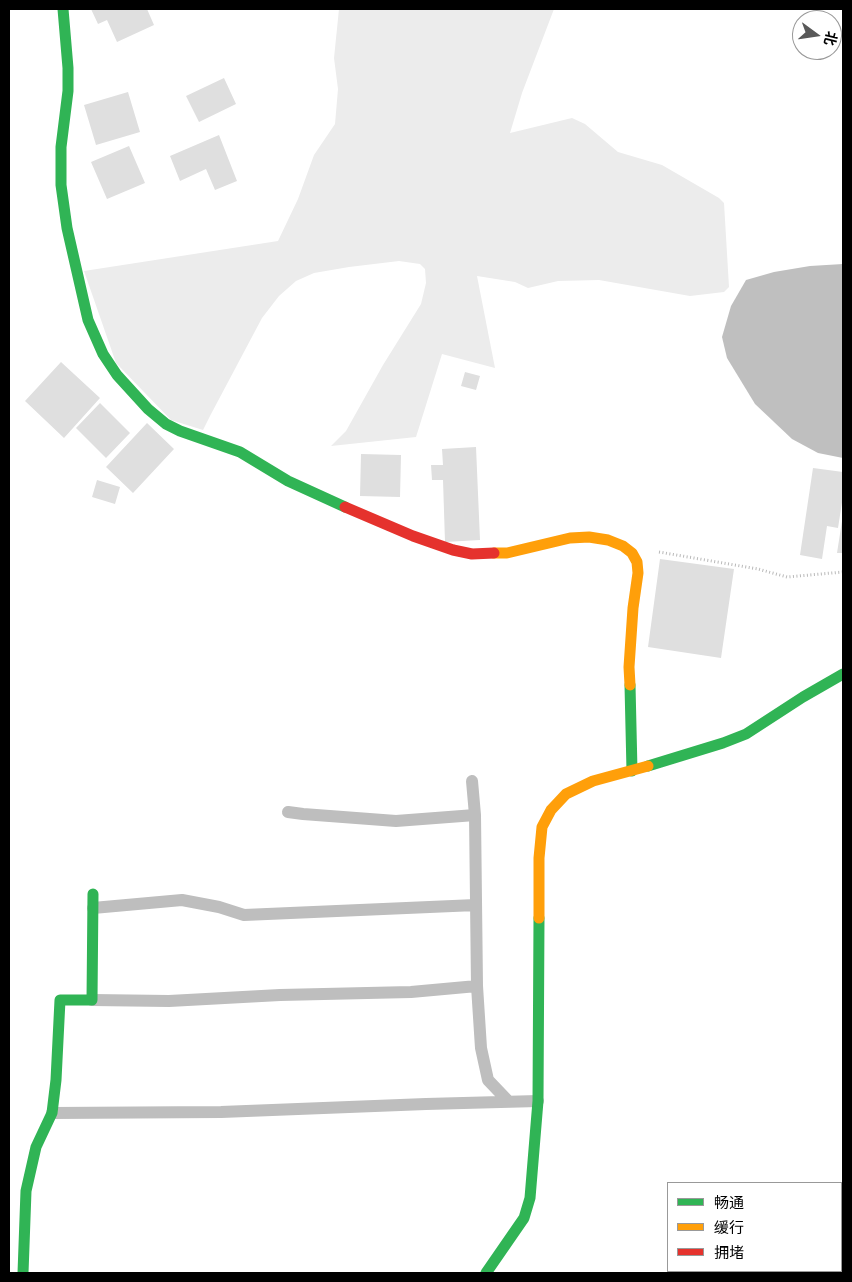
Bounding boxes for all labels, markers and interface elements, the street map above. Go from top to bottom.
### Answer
north arrow [792,10,842,60]
text: 北 [820,29,842,48]
legend [667,1182,842,1272]
text: 畅通 [714,1192,744,1212]
text: 缓行 [714,1217,744,1237]
text: 拥堵 [714,1242,744,1262]

